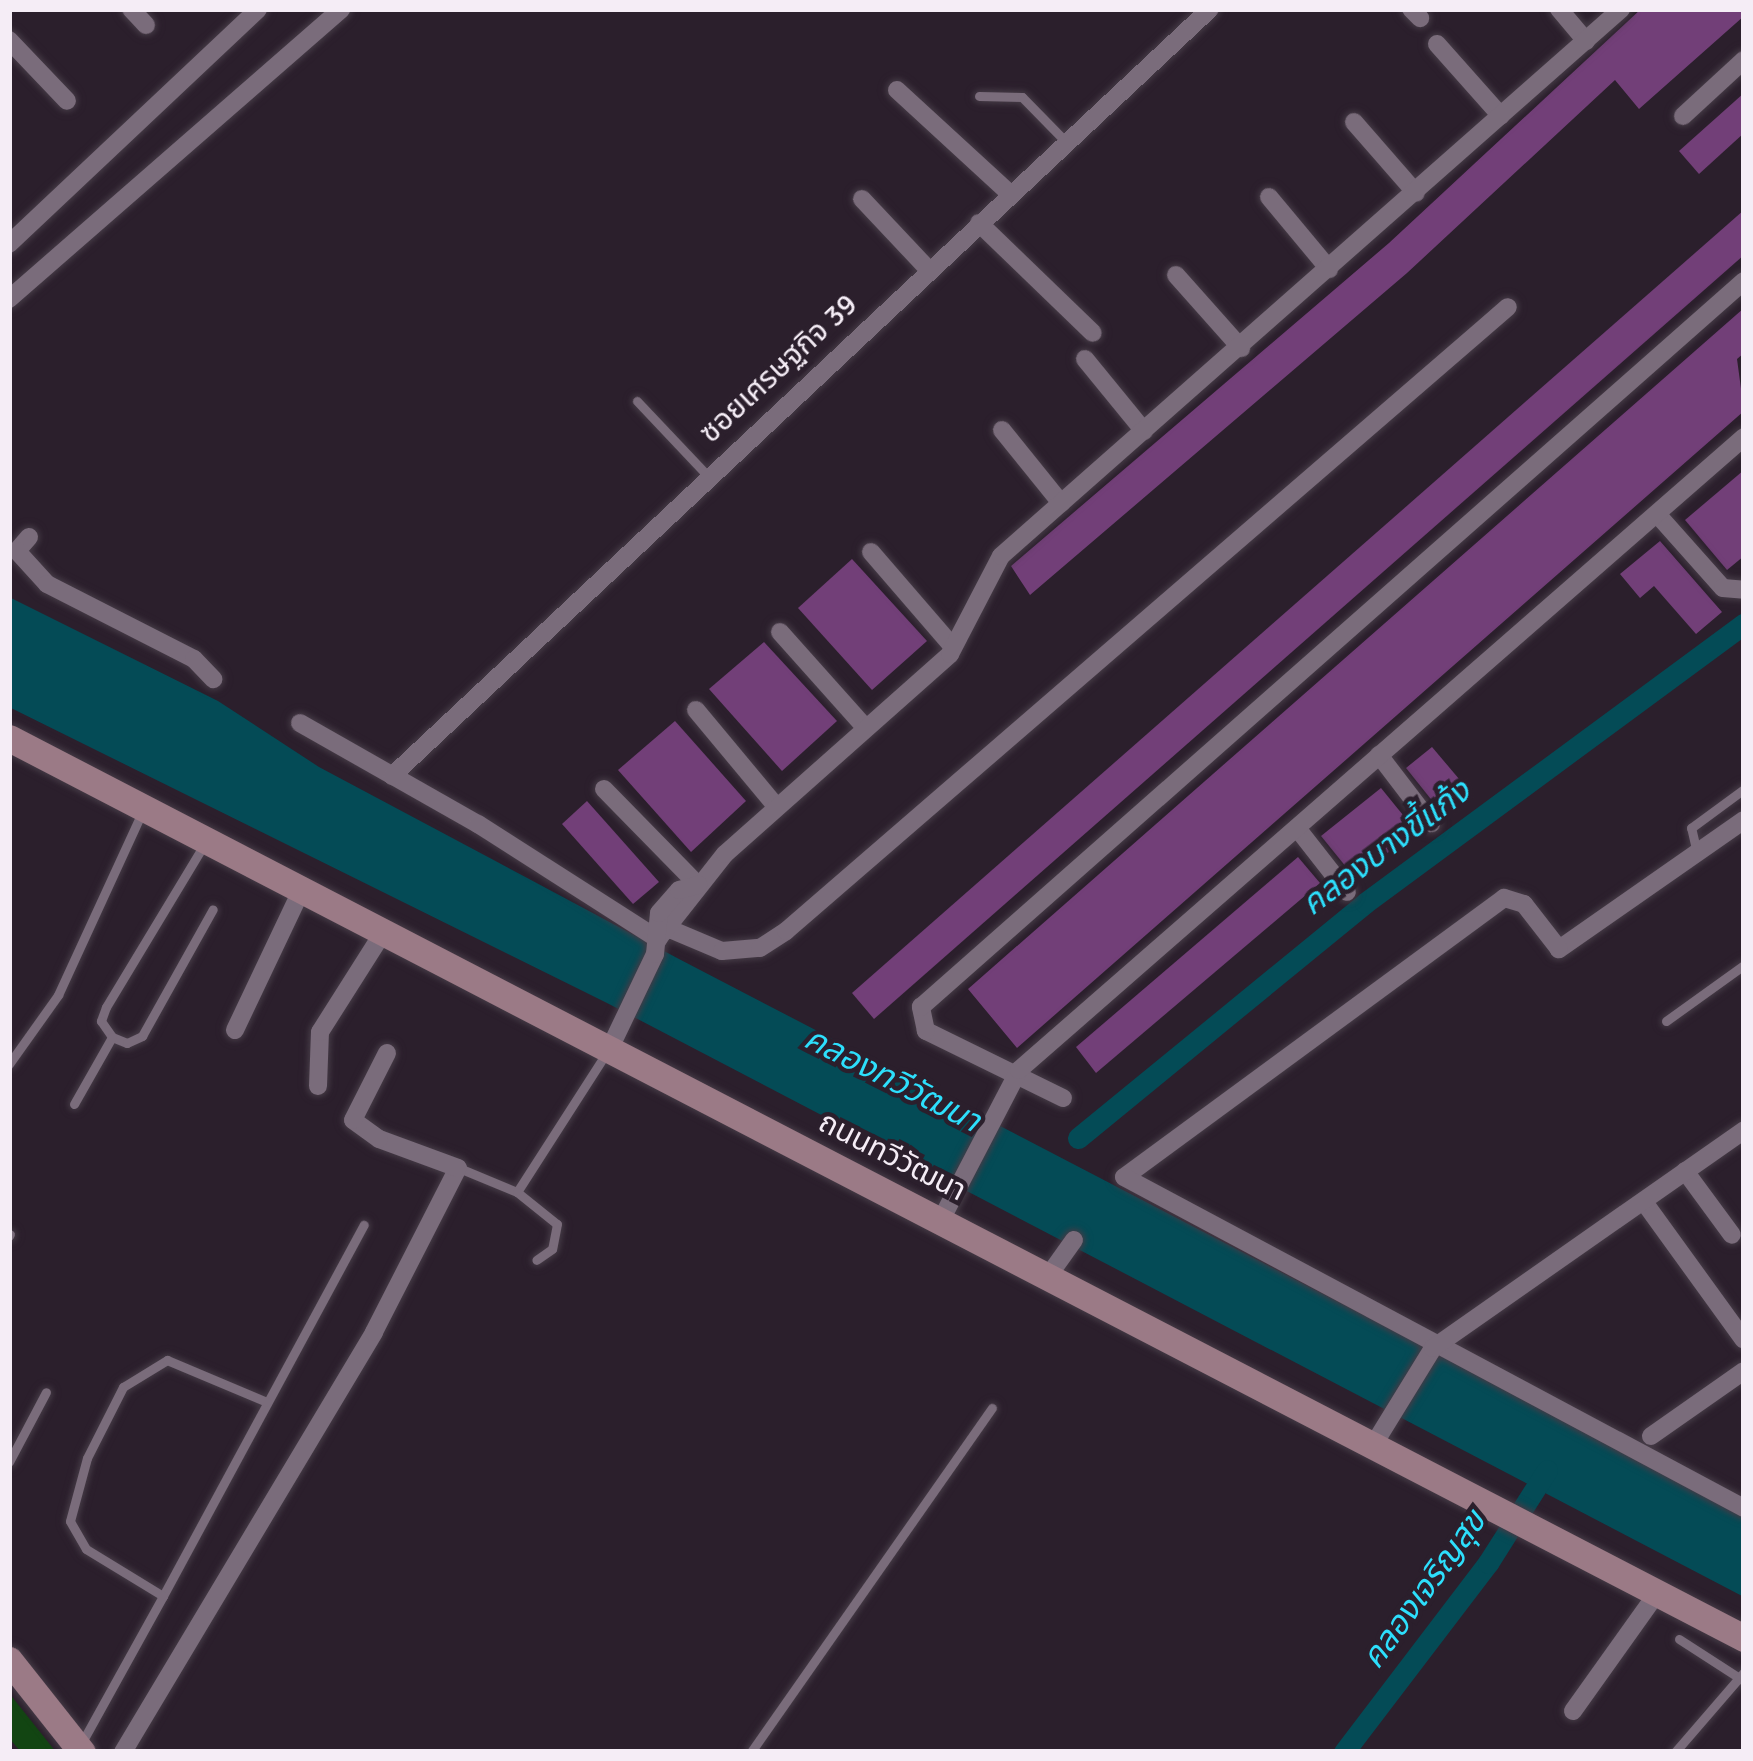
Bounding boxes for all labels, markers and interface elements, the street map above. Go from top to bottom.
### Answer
street label: ซอยเศรษฐกิจ 39 [693,287,865,451]
water label: คลองบางขี้แก้ง [1294,772,1478,924]
water label: คลองทวีวัฒนา [798,1019,986,1141]
street label: ถนนทวีวัฒนา [812,1105,972,1209]
water label: คลองเจริญสุข [1354,1503,1494,1677]

